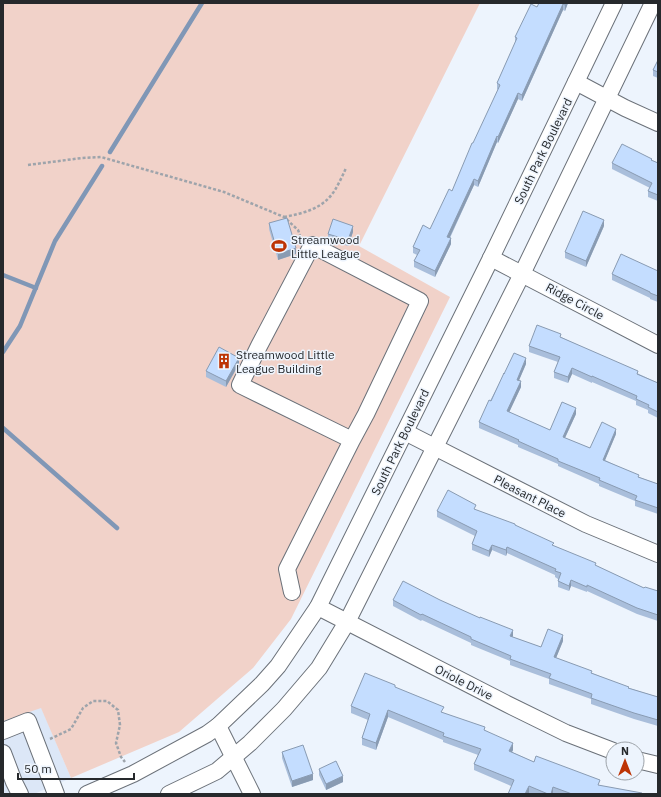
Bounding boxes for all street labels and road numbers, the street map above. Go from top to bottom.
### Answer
street label: South Park Boulevard [511,96,575,206]
street label: Ridge Circle [543,279,607,323]
street label: South Park Boulevard [368,387,432,497]
street label: Pleasant Place [491,471,569,521]
street label: Oriole Drive [432,661,496,703]

